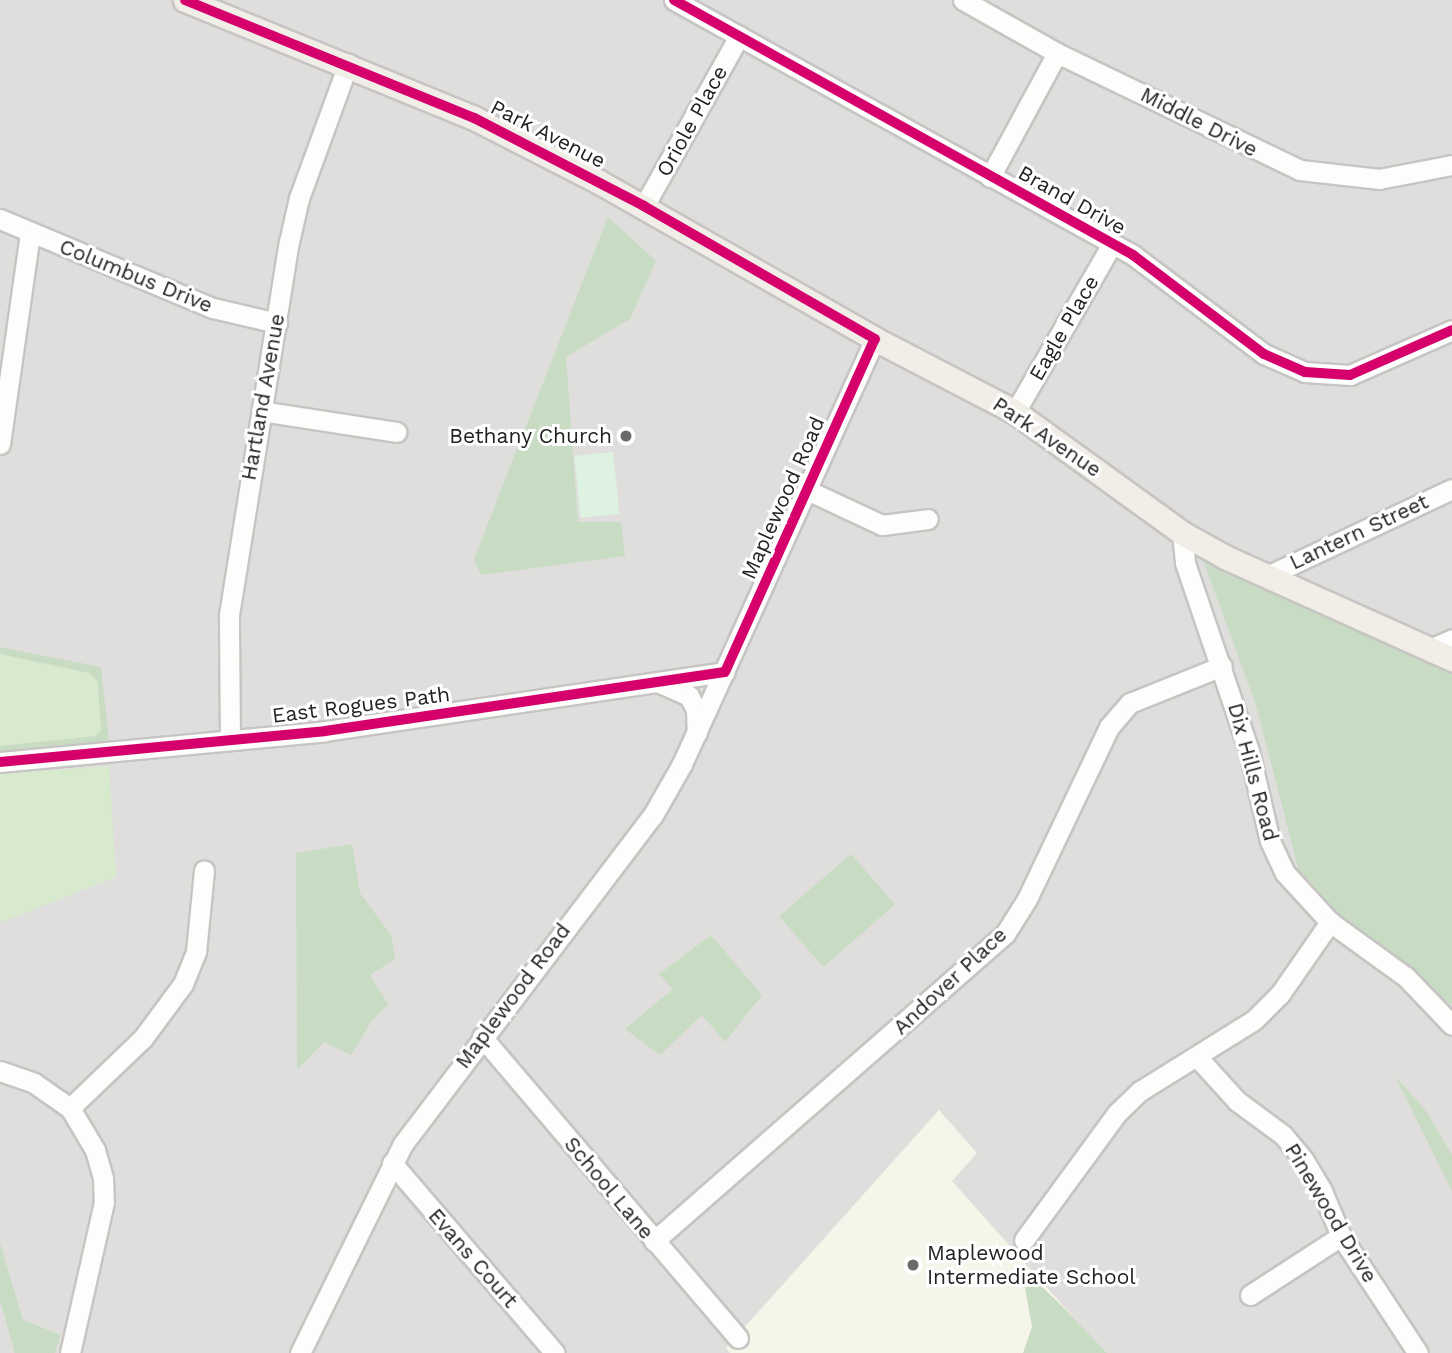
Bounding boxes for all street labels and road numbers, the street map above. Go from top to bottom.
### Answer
street label: Oriole Place [651,61,733,181]
street label: Middle Drive [1136,82,1262,162]
street label: Park Avenue [486,94,610,174]
street label: Brand Drive [1014,160,1130,240]
street label: Columbus Drive [56,234,216,318]
street label: Eagle Place [1024,271,1104,385]
street label: Hartland Avenue [236,311,290,483]
street label: Park Avenue [987,391,1107,483]
street label: Maplewood Road [736,413,830,583]
street label: Lantern Street [1286,489,1432,575]
street label: East Rogues Path [271,682,451,728]
street label: Dix Hills Road [1222,700,1284,844]
street label: Maplewood Road [450,918,576,1074]
street label: Andover Place [888,922,1012,1040]
street label: School Lane [559,1131,659,1245]
street label: Pinewood Drive [1279,1139,1383,1287]
street label: Evans Court [423,1203,523,1313]

